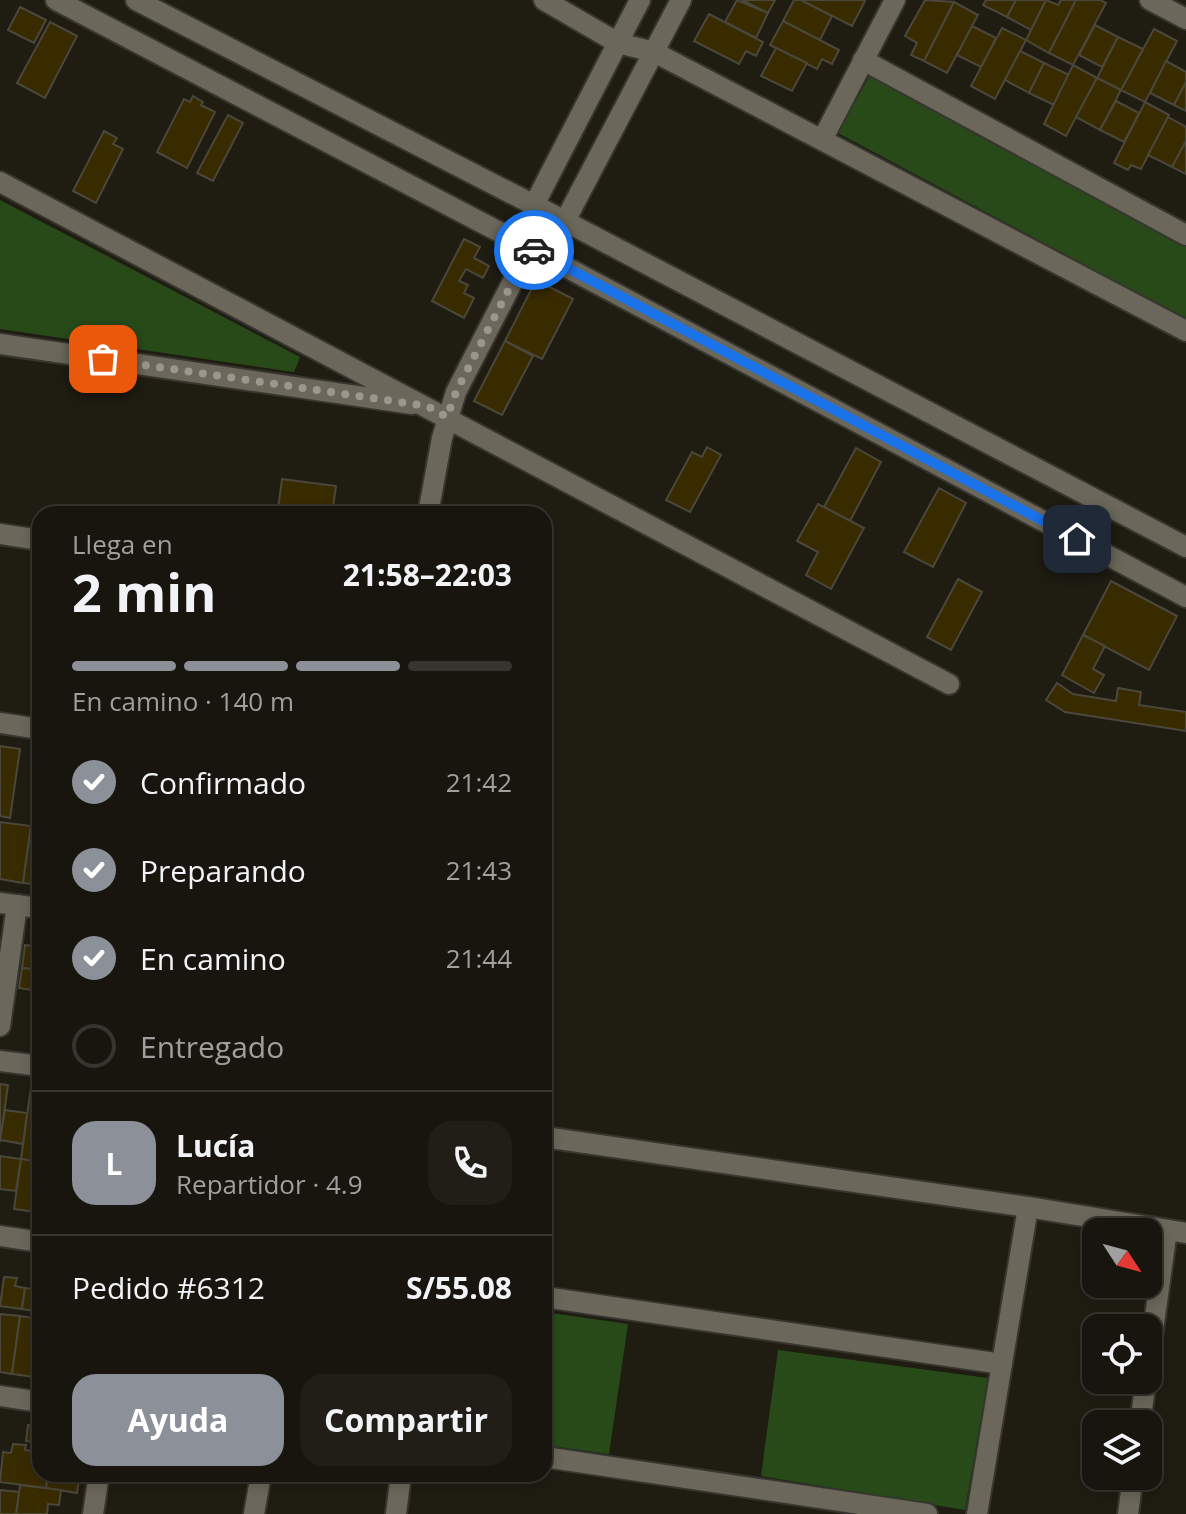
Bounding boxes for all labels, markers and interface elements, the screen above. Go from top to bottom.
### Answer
courier [494,210,574,290]
icon: car [512,228,556,272]
pin [69,325,137,393]
icon: bag [81,337,125,381]
pin [1043,505,1111,573]
icon: home [1055,517,1099,561]
text: Llega en [72,526,173,562]
text: 21:58–22:03 [343,554,512,595]
text: 2 min [72,556,216,627]
text: En camino · 140 m [72,683,294,719]
icon: check [72,760,116,804]
text: Confirmado [140,762,306,803]
text: 21:42 [446,764,512,800]
icon: check [72,848,116,892]
text: Preparando [140,850,306,891]
text: 21:43 [446,852,512,888]
icon: check [72,936,116,980]
text: En camino [140,938,286,979]
text: 21:44 [446,940,512,976]
text: Entregado [140,1026,284,1067]
button: phone [428,1121,512,1205]
text: Lucía [176,1125,255,1166]
text: L [106,1143,122,1184]
text: Repartidor · 4.9 [176,1166,363,1202]
north arrow [1082,1218,1162,1298]
map controls [1082,1218,1162,1490]
text: Pedido #6312 [72,1267,265,1308]
text: S/55.08 [406,1267,512,1308]
button: locate [1082,1314,1162,1394]
button: Ayuda [72,1374,284,1466]
button: Compartir [300,1374,512,1466]
button: layers [1082,1410,1162,1490]

